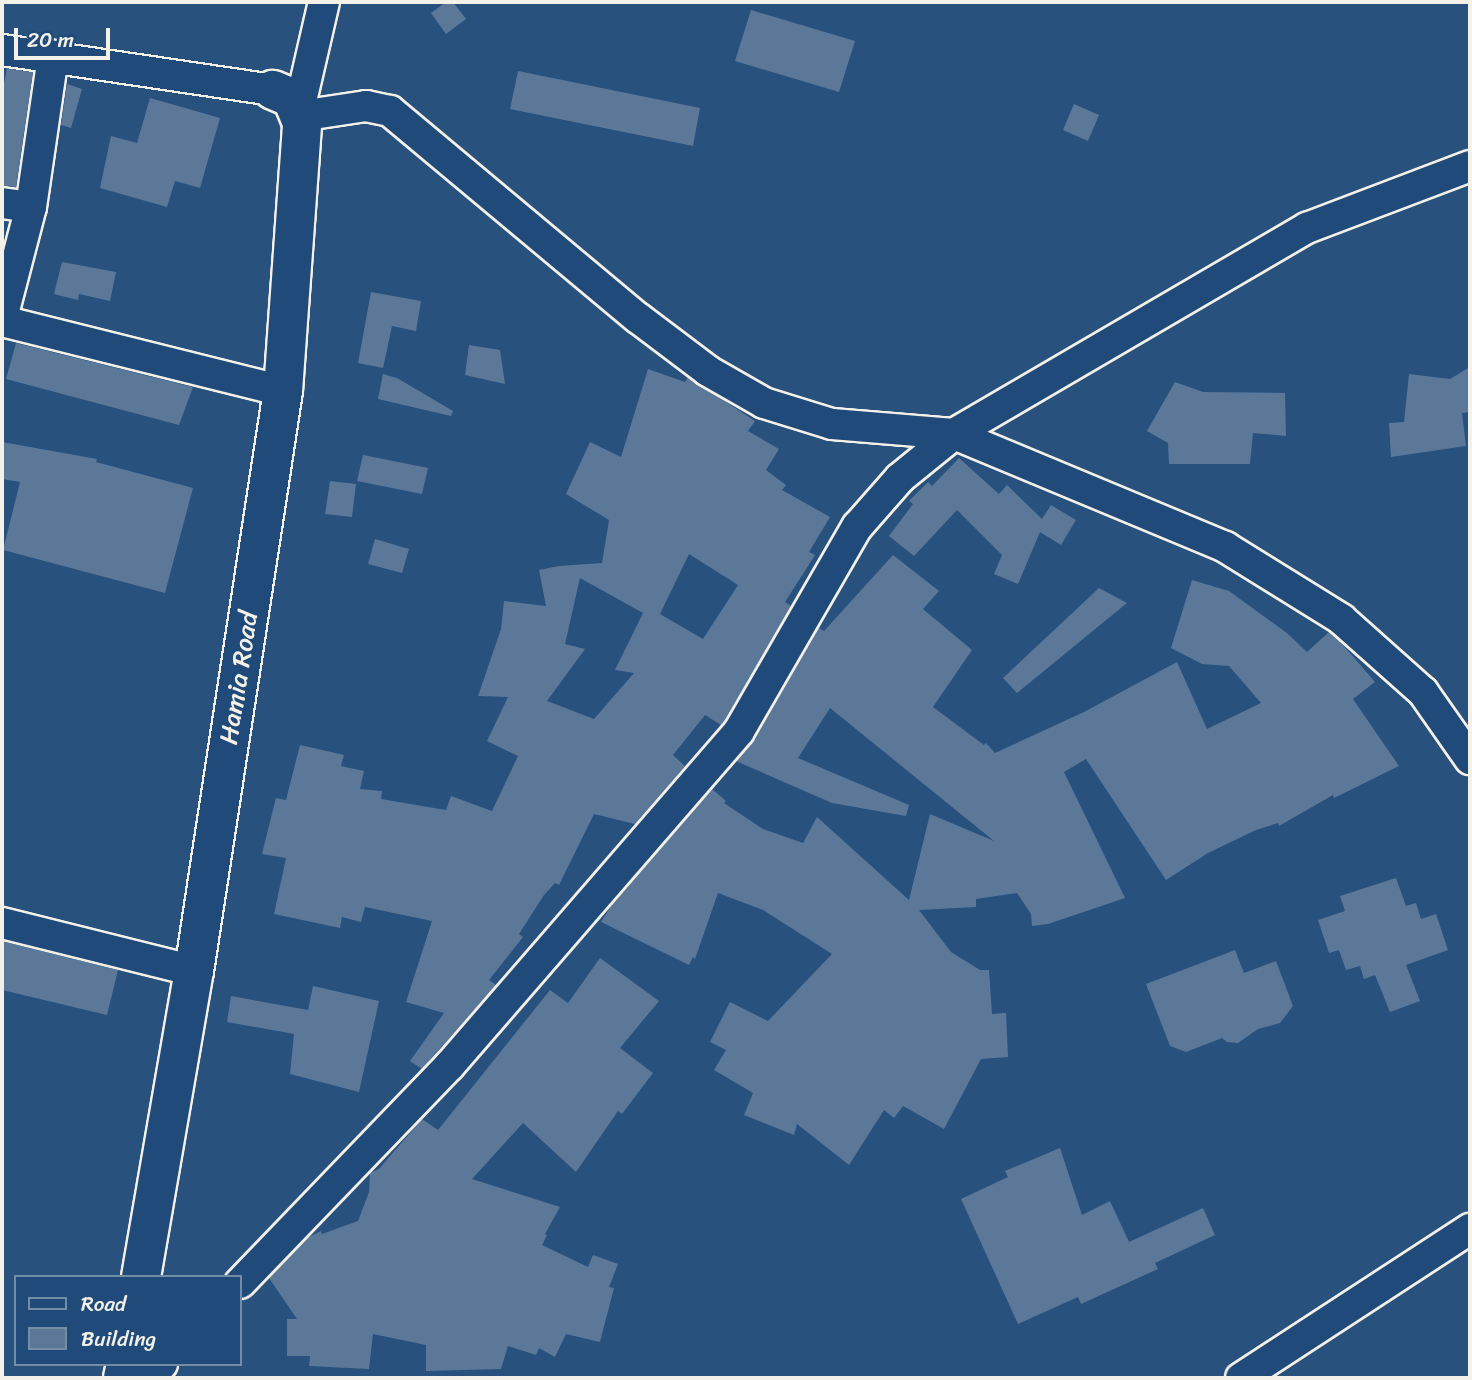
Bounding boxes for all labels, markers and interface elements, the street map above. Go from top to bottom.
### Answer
scale bar [18,14,114,58]
text: 20 m [27,21,74,59]
street label: Hamia Road [213,609,265,747]
legend [14,1275,242,1366]
text: Road [81,1285,126,1323]
text: Building [81,1320,156,1358]

